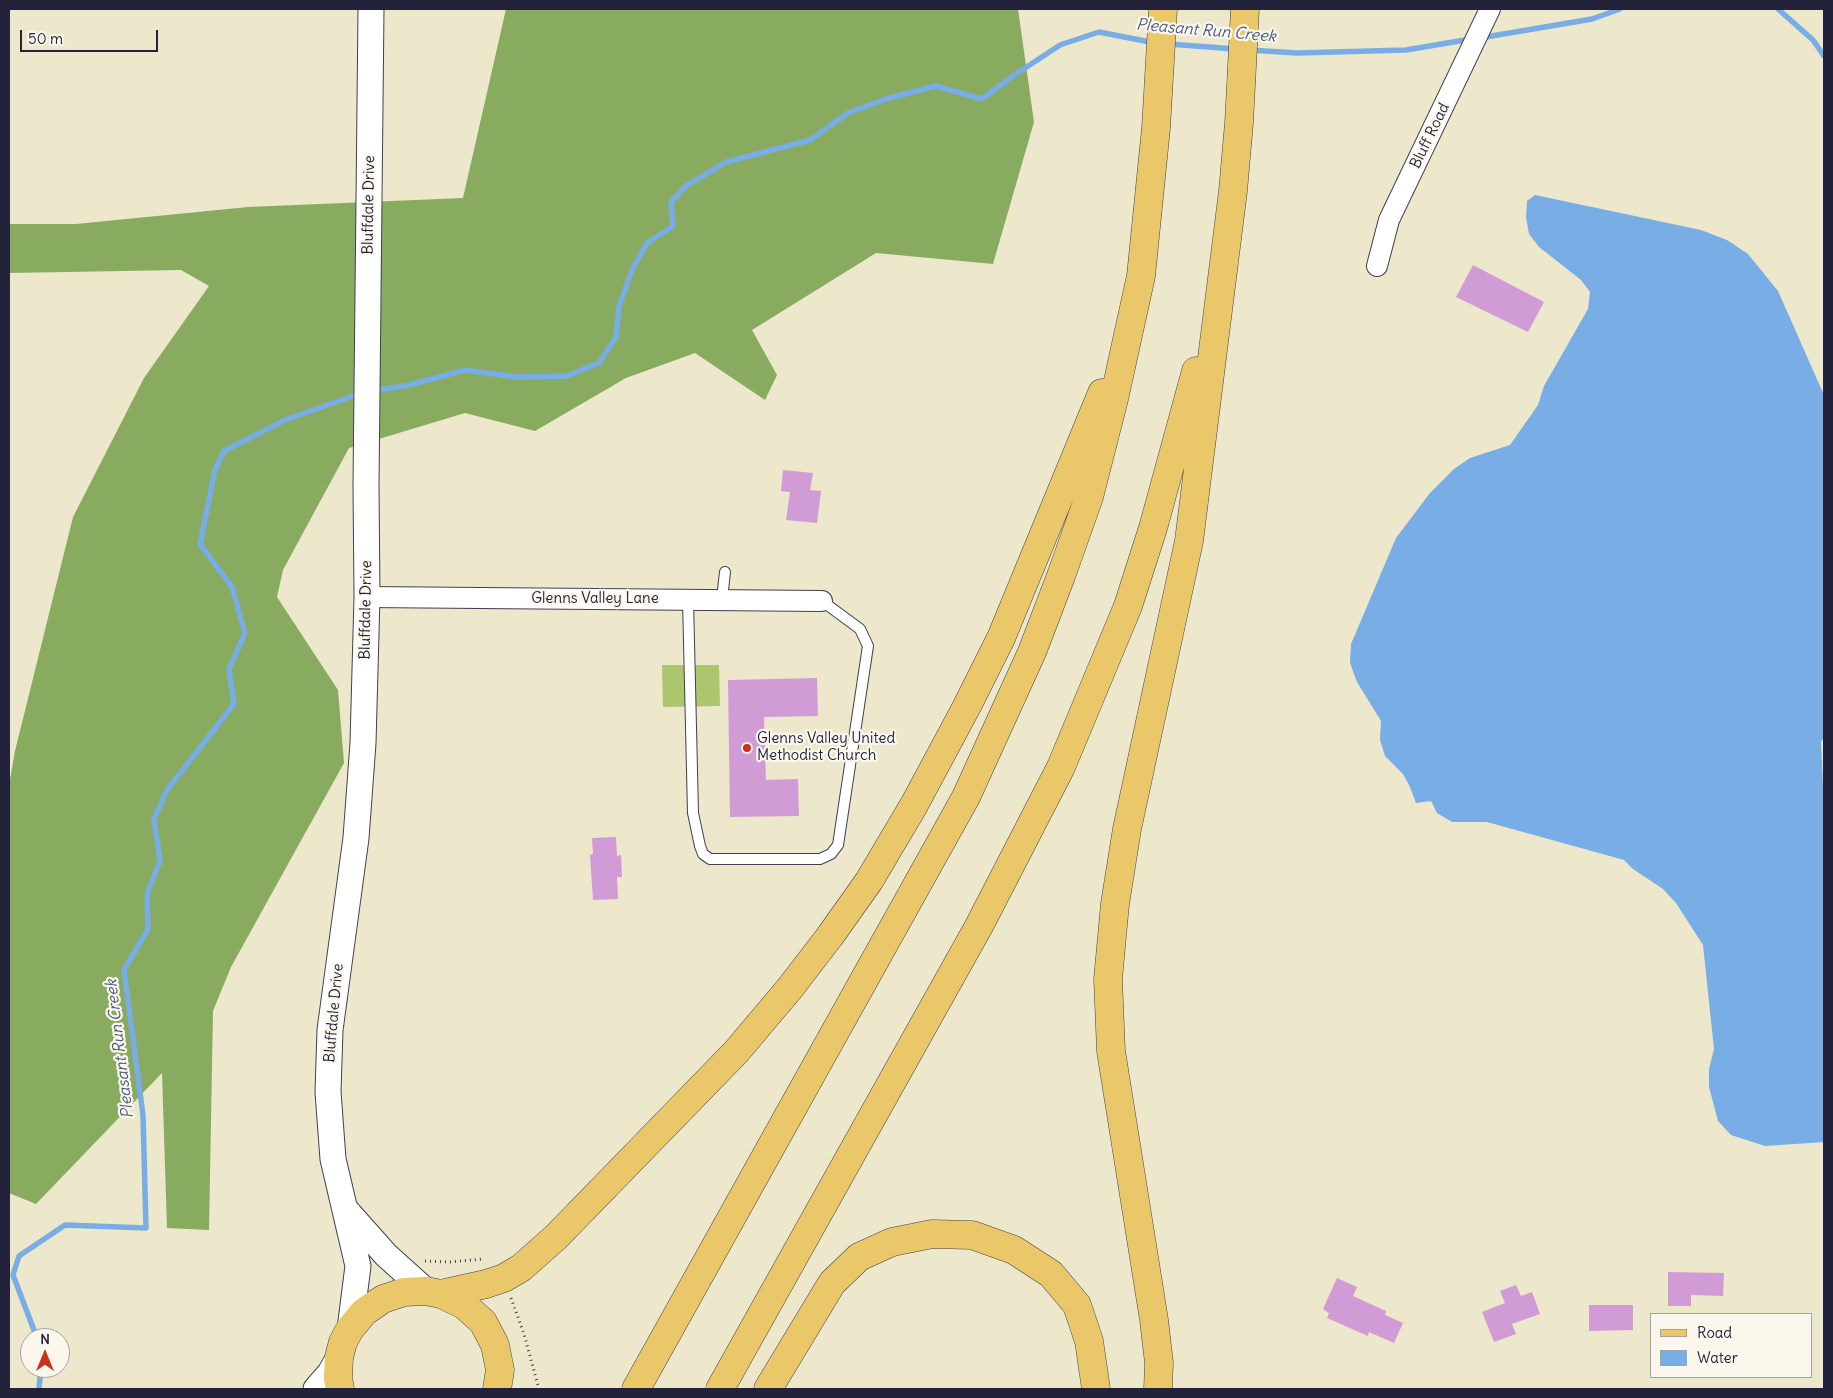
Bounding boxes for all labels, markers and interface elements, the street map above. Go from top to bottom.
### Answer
water label: Pleasant Run Creek [1135,15,1277,47]
scale bar [22,20,160,52]
text: 50 m [28,29,63,48]
street label: Bluff Road [1406,100,1454,172]
street label: Bluffdale Drive [359,155,379,255]
street label: Bluffdale Drive [356,560,376,660]
street label: Glenns Valley Lane [531,590,659,608]
place label: Glenns Valley United Methodist Church [757,730,895,765]
marker: Glenns Valley United Methodist Church [741,742,753,754]
street label: Bluffdale Drive [321,963,347,1063]
water label: Pleasant Run Creek [102,978,138,1120]
legend [1650,1313,1813,1378]
text: Road [1697,1323,1732,1342]
north arrow [20,1328,70,1378]
text: N [40,1330,50,1348]
text: Water [1697,1348,1738,1367]

